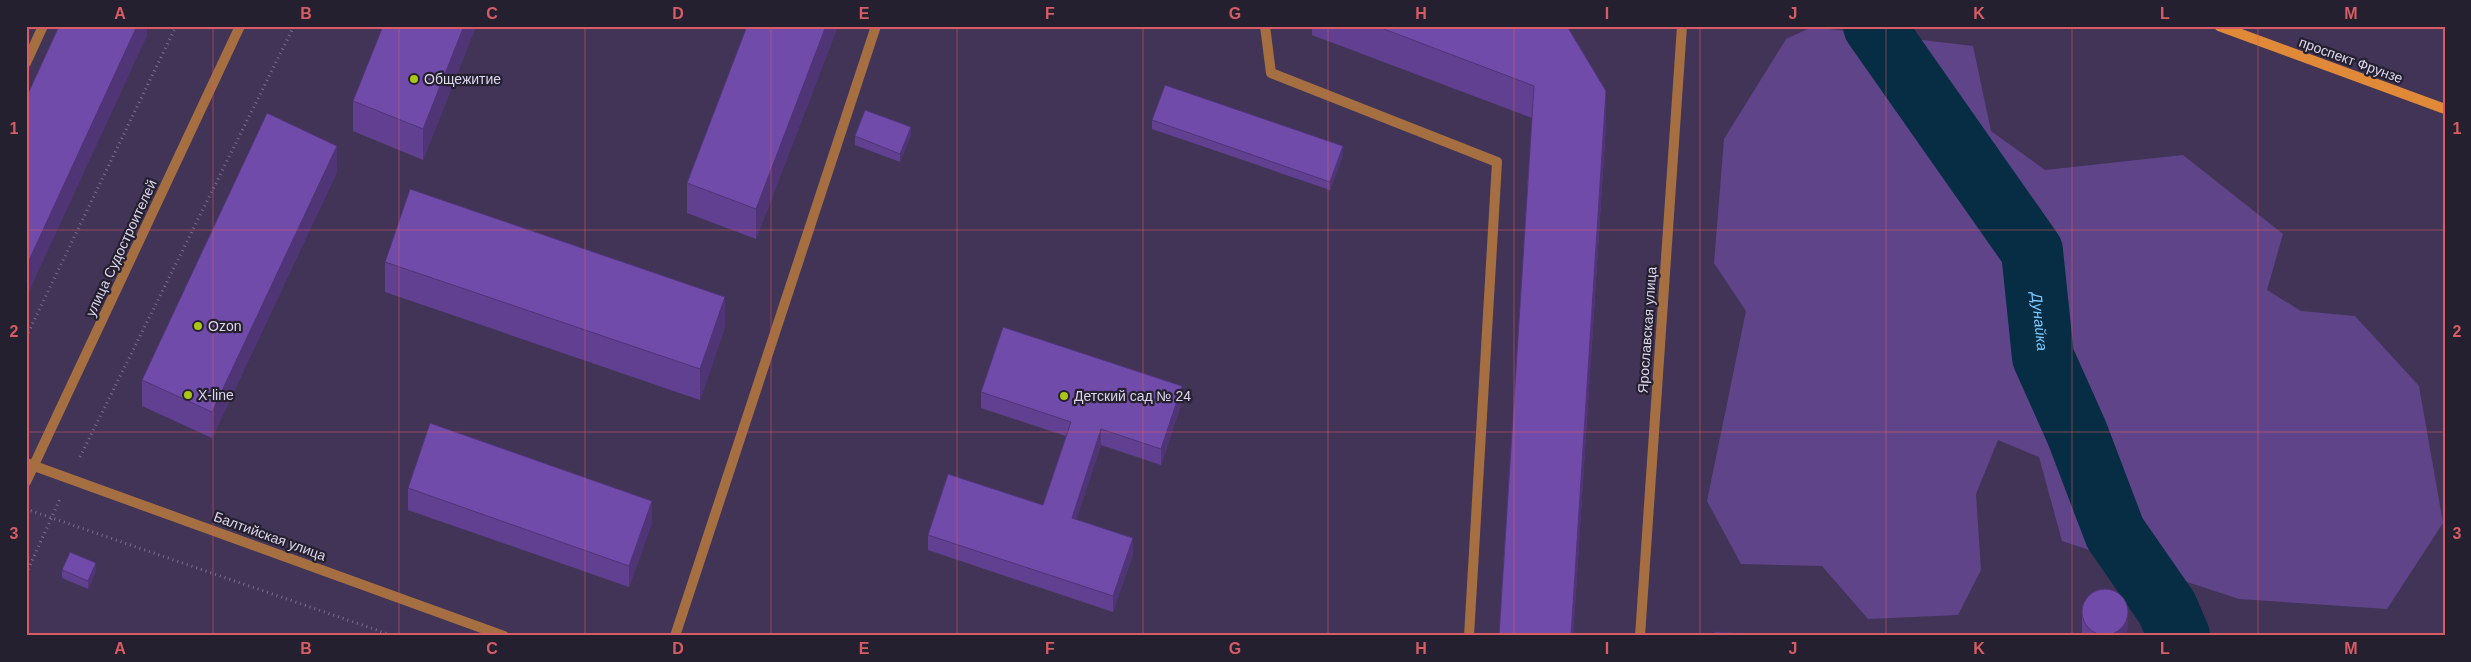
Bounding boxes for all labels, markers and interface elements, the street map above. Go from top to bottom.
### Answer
text: A [114,5,126,22]
text: B [300,5,312,22]
text: C [486,5,498,22]
text: D [672,5,684,22]
text: E [859,5,870,22]
text: F [1045,5,1055,22]
text: G [1229,5,1241,22]
text: H [1415,5,1427,22]
text: I [1605,5,1609,22]
text: J [1789,5,1797,22]
text: K [1973,5,1985,22]
text: L [2160,5,2170,22]
text: M [2344,5,2358,22]
street label: проспект Фрунзе [2297,34,2405,86]
place label: Общежитие [424,71,501,87]
marker: Общежитие [408,73,420,85]
text: 1 [10,120,19,137]
text: 1 [2453,120,2462,137]
street label: улица Судостроителей [82,177,160,319]
street label: Ярославская улица [1635,266,1659,394]
water label: Дунайка [2028,290,2051,352]
place label: Ozon [208,318,241,334]
marker: Ozon [192,320,204,332]
text: 2 [10,323,19,340]
text: 2 [2453,323,2462,340]
place label: X-line [198,387,234,403]
place label: Детский сад № 24 [1074,388,1191,404]
marker: X-line [182,389,194,401]
marker: Детский сад № 24 [1058,390,1070,402]
street label: Балтийская улица [212,508,329,564]
text: 3 [10,525,19,542]
text: 3 [2453,525,2462,542]
text: A [114,640,126,657]
text: B [300,640,312,657]
text: C [486,640,498,657]
text: D [672,640,684,657]
text: E [859,640,870,657]
text: F [1045,640,1055,657]
text: G [1229,640,1241,657]
text: H [1415,640,1427,657]
text: I [1605,640,1609,657]
text: J [1789,640,1797,657]
text: K [1973,640,1985,657]
text: L [2160,640,2170,657]
text: M [2344,640,2358,657]

